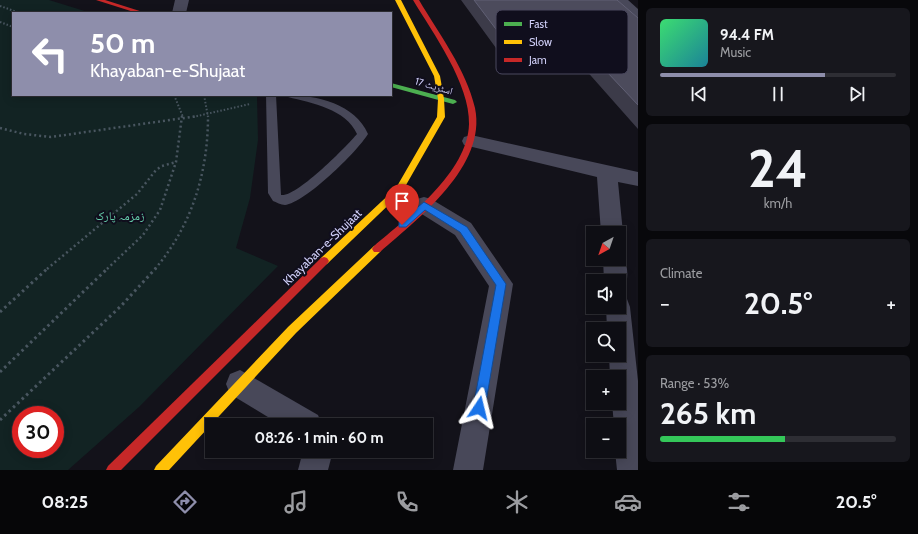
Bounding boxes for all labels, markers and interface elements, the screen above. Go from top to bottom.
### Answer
legend [496,10,628,74]
text: Fast [529,17,548,31]
text: 50 m [90,26,155,60]
text: 94.4 FM [720,26,774,44]
icon: left [24,28,76,80]
text: Slow [529,35,552,49]
text: Music [720,44,751,60]
text: Jam [528,53,547,67]
text: Khayaban-e-Shujaat [90,60,245,82]
street label: اسٹریٹ 17 [414,74,454,98]
icon: previous [688,83,710,105]
icon: pause [767,83,789,105]
icon: next [846,83,868,105]
text: 24 [748,137,808,200]
pin [385,184,419,225]
icon: arrive [391,190,413,212]
text: km/h [764,195,792,211]
street label: Khayaban-e-Shujaat [280,206,364,288]
park label: زمزمہ پارک [95,208,145,223]
north arrow [586,226,626,266]
map controls [586,226,626,458]
text: Climate [660,265,702,281]
button: sound [586,274,626,314]
text: 20.5° [744,285,812,322]
text: − [660,290,670,317]
text: + [886,290,896,317]
button: search [586,322,626,362]
button: + [586,370,626,410]
text: Range · 53% [660,375,729,391]
position arrow [458,387,500,429]
text: 265 km [660,395,756,432]
speed limit sign: 30 [12,406,64,458]
button: − [586,418,626,458]
text: 08:26 · 1 min · 60 m [254,429,384,447]
icon: directions [171,488,199,516]
icon: music [282,488,310,516]
icon: phone [393,488,421,516]
icon: climate [503,488,531,516]
icon: car [614,488,642,516]
icon: filters [725,488,753,516]
text: 08:25 [41,491,88,513]
text: 20.5° [836,491,877,513]

